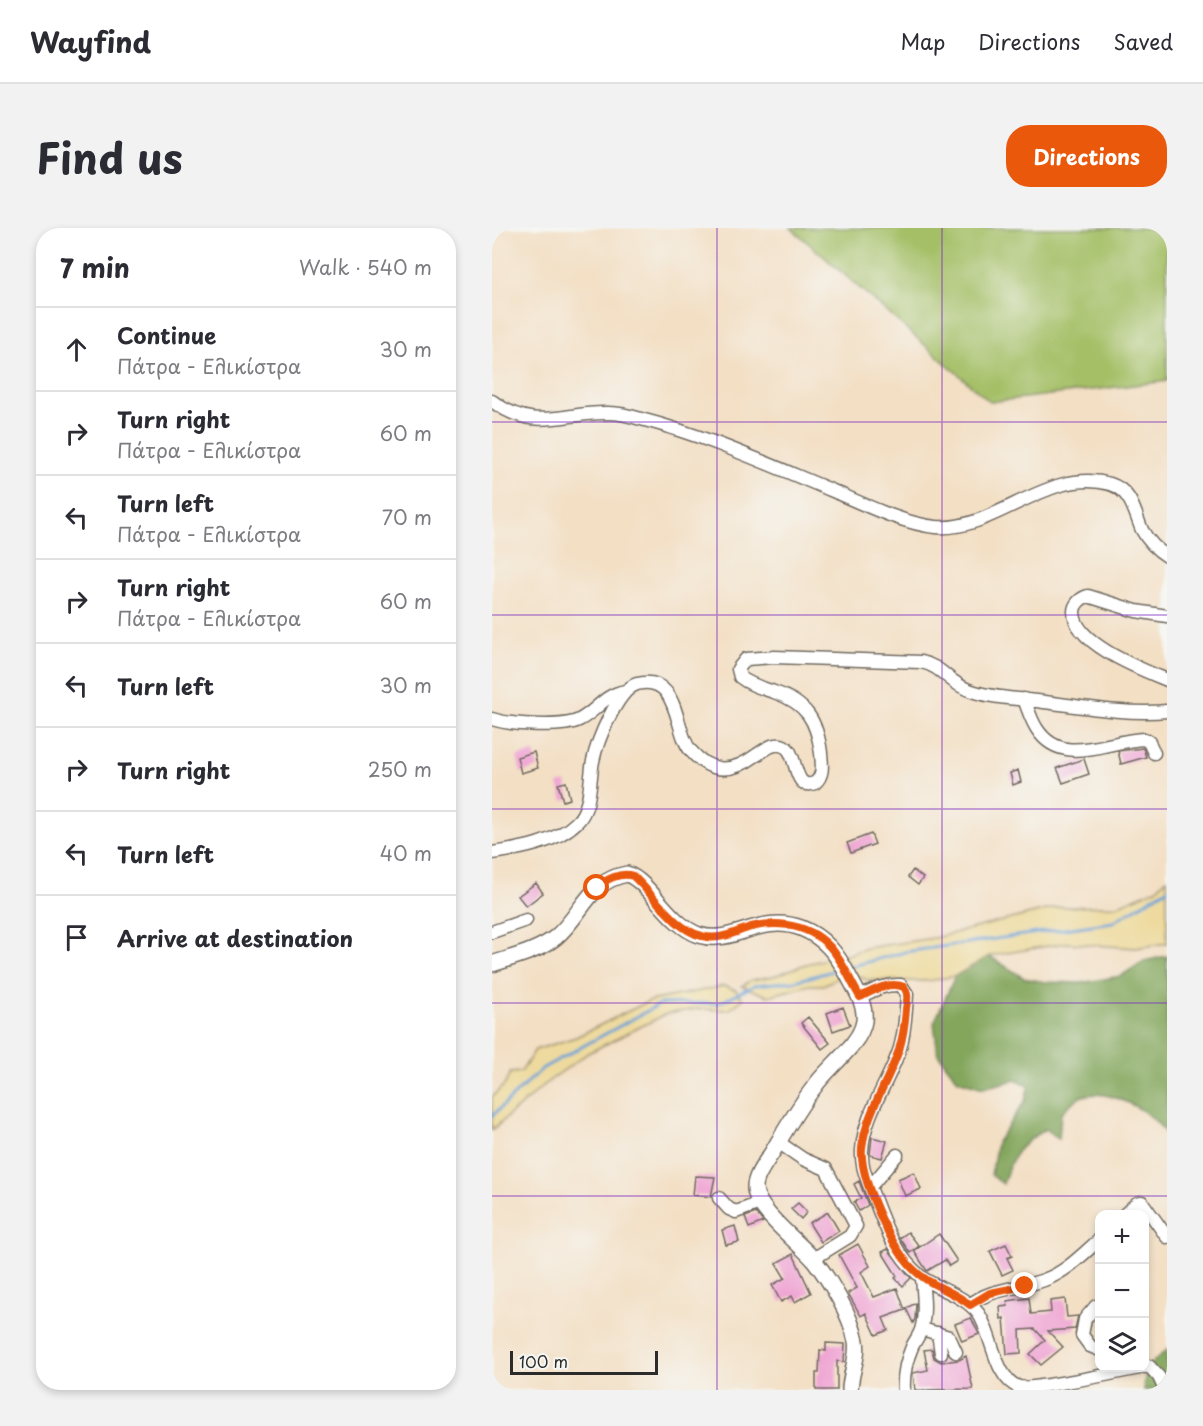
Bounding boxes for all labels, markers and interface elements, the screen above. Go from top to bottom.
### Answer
text: Wayfind [30,20,151,63]
text: Map [900,25,945,57]
text: Directions [978,25,1080,57]
text: Saved [1113,25,1173,57]
text: Find us [36,125,183,188]
button: Directions [1006,125,1167,187]
text: 7 min [60,248,130,287]
text: Walk · 540 m [299,252,432,282]
text: Continue [117,318,216,351]
icon: ahead [60,333,93,366]
text: 30 m [379,334,432,364]
text: Πάτρα - Ελικίστρα [117,351,301,381]
text: Turn right [117,402,230,435]
icon: right [60,417,93,450]
text: 60 m [380,418,432,448]
text: Πάτρα - Ελικίστρα [117,435,301,465]
text: Turn left [117,486,214,519]
icon: left [60,501,93,534]
text: 70 m [382,502,432,532]
text: Πάτρα - Ελικίστρα [117,519,301,549]
text: Turn right [117,570,230,603]
icon: right [60,585,93,618]
text: 60 m [380,586,432,616]
text: Πάτρα - Ελικίστρα [117,603,301,633]
icon: left [60,669,93,702]
text: Turn left [117,669,214,702]
text: 30 m [379,670,432,700]
icon: right [60,753,93,786]
text: Turn right [117,753,230,786]
text: 250 m [368,754,432,784]
icon: left [60,837,93,870]
text: Turn left [117,837,214,870]
text: 40 m [380,838,432,868]
route start [583,874,609,900]
icon: arrive [60,921,93,954]
text: Arrive at destination [117,921,353,954]
map controls [1095,1210,1149,1372]
button: + [1095,1210,1149,1264]
button: − [1095,1264,1149,1318]
route end [1011,1272,1037,1298]
button: layers [1095,1318,1149,1372]
scale bar [510,1348,658,1376]
text: 100 m [519,1349,568,1373]

